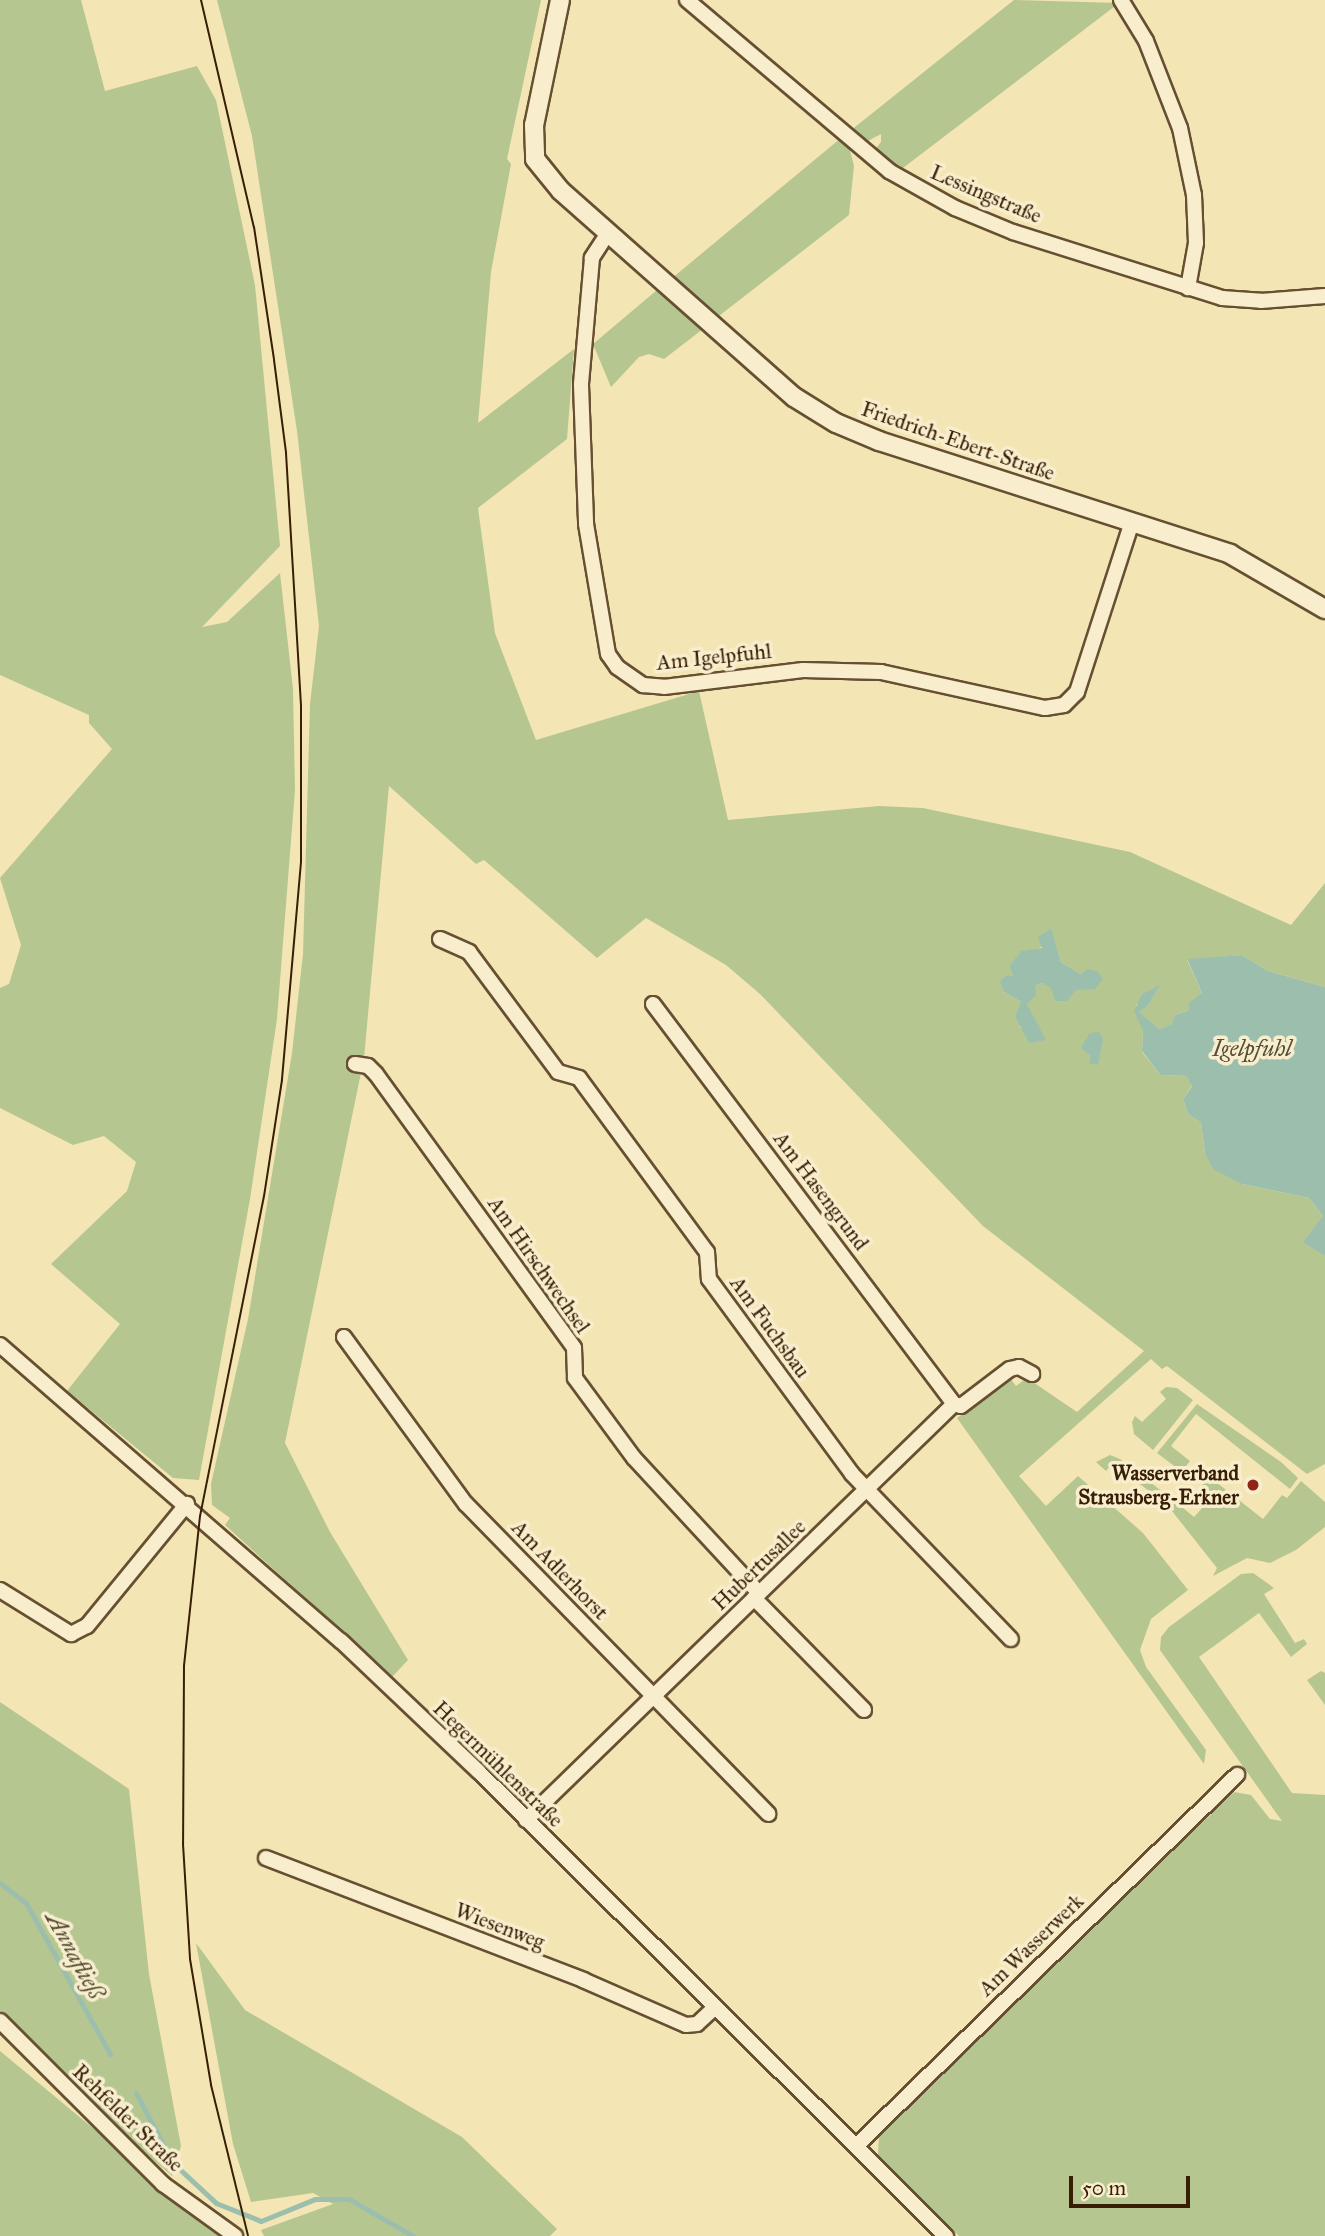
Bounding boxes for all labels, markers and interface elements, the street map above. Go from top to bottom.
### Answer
street label: Lessingstraße [927,159,1045,229]
street label: Friedrich-Ebert-Straße [858,396,1058,486]
street label: Am Igelpfuhl [655,638,773,676]
water label: Igelpfuhl [1212,1034,1292,1062]
street label: Am Hasengrund [768,1127,874,1255]
street label: Am Hirschwechsel [482,1192,596,1338]
street label: Am Fuchsbau [725,1271,815,1383]
place label: Wasserverband Strausberg-Erkner [1078,1460,1239,1510]
marker: Wasserverband Strausberg-Erkner [1245,1477,1261,1493]
street label: Hubertusallee [707,1514,811,1616]
street label: Am Adlerhorst [506,1515,614,1625]
street label: Hegermühlenstraße [428,1696,568,1832]
street label: Am Wasserwerk [973,1889,1089,2001]
street label: Wiesenweg [452,1897,548,1955]
water label: Annafließ [40,1907,110,2003]
street label: Rehfelder Straße [68,2059,188,2177]
scale bar [1073,2162,1194,2206]
text: 50 m [1082,2175,1126,2201]

